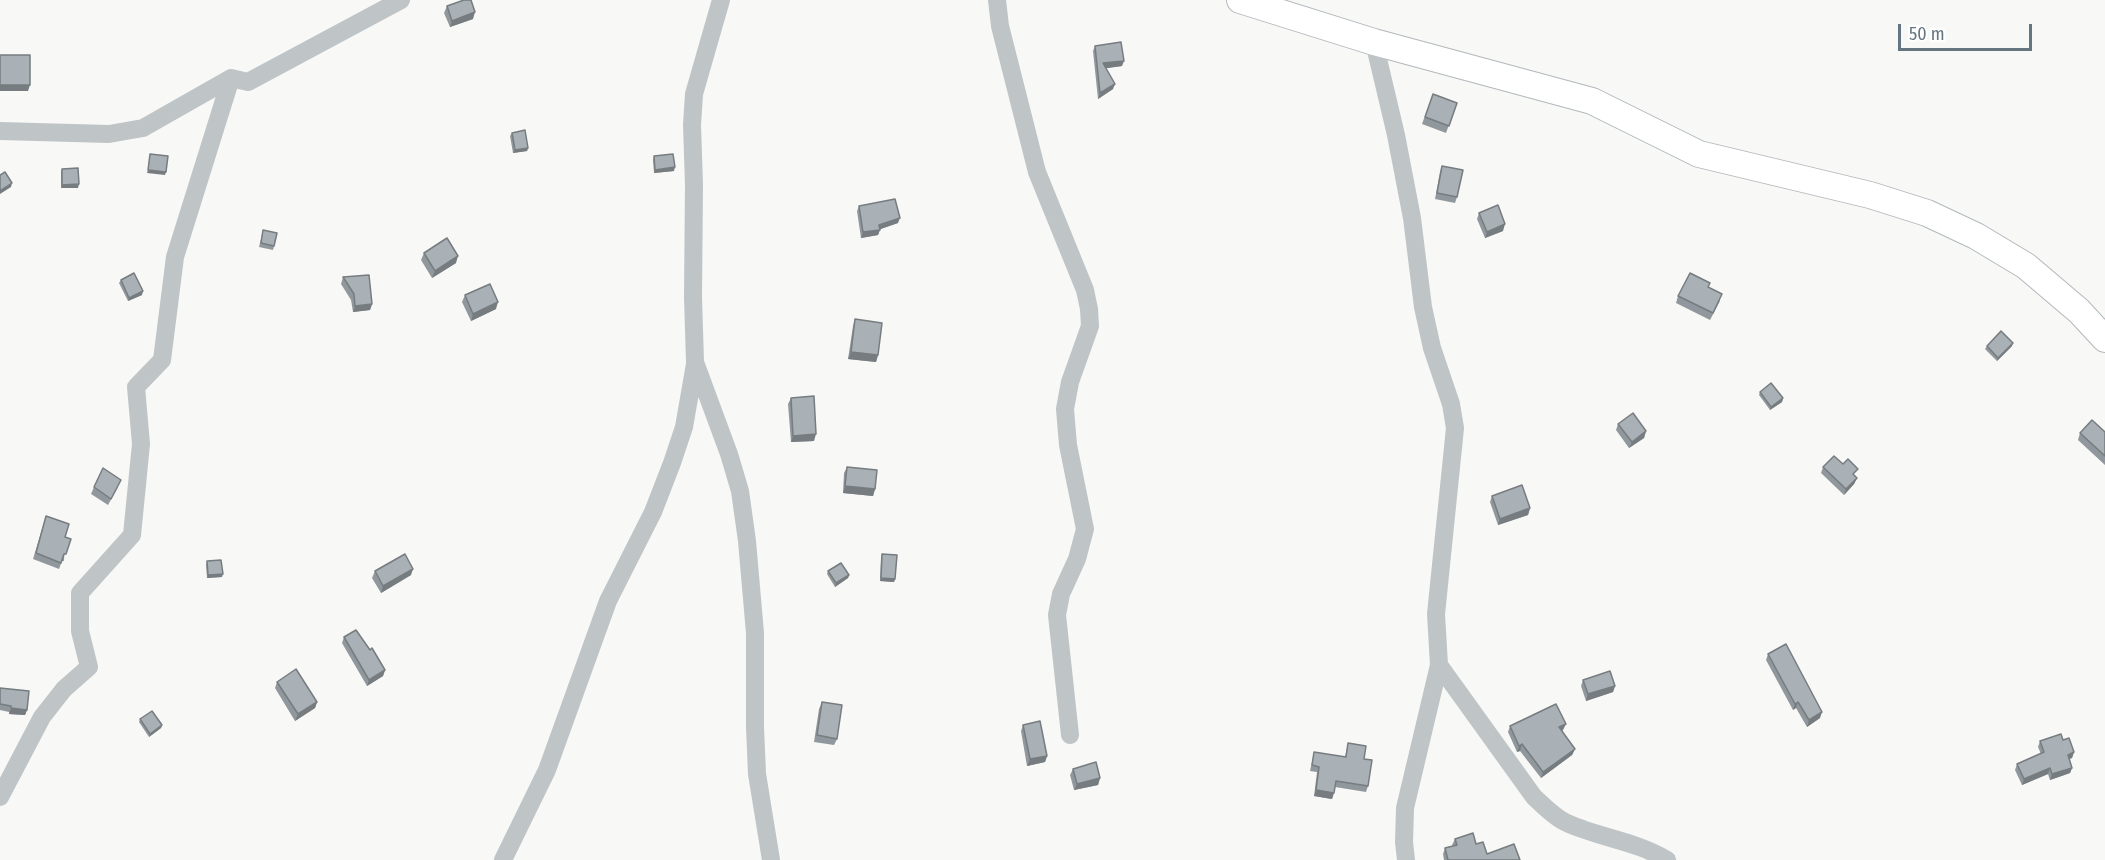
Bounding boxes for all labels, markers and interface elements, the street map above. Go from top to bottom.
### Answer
scale bar [1901,12,2034,50]
text: 50 m [1909,23,1945,45]

